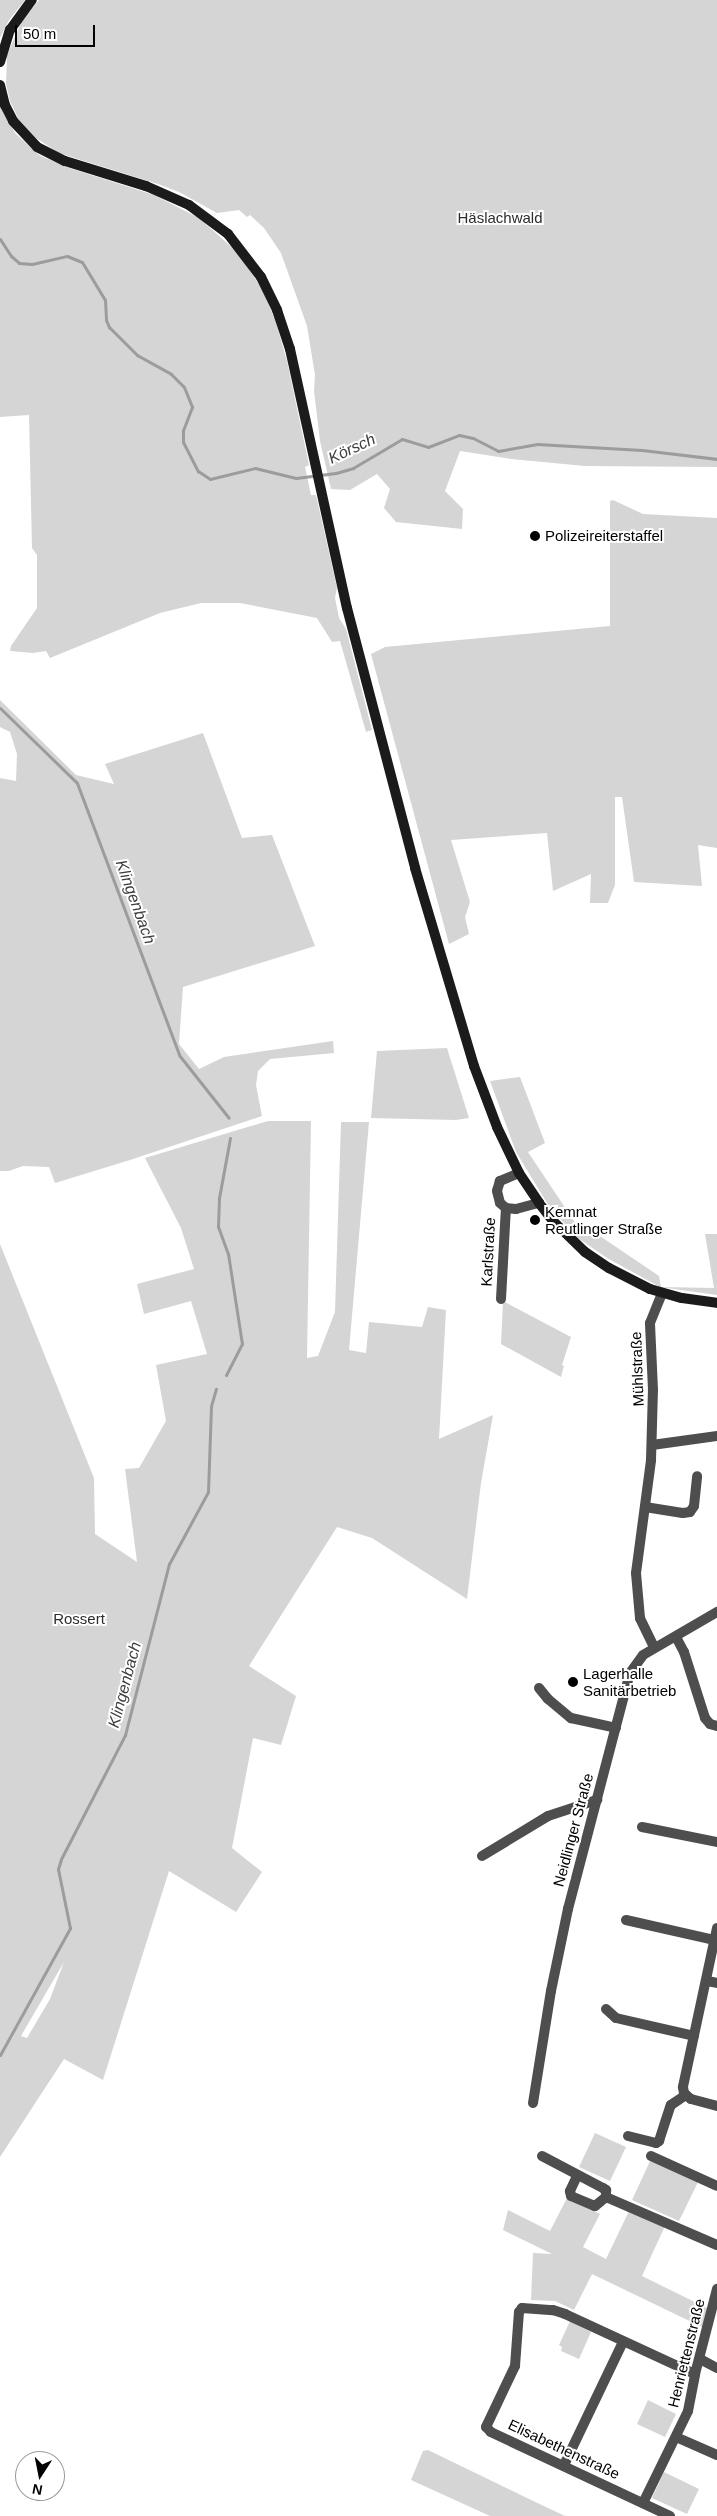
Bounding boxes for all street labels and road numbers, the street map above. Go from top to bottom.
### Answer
street label: Karlstraße [477,1217,499,1287]
street label: Mühlstraße [627,1331,647,1407]
street label: Neidlinger Straße [549,1771,597,1889]
street label: Henriettenstraße [664,2297,708,2409]
street label: Elisabethenstraße [505,2415,623,2483]

